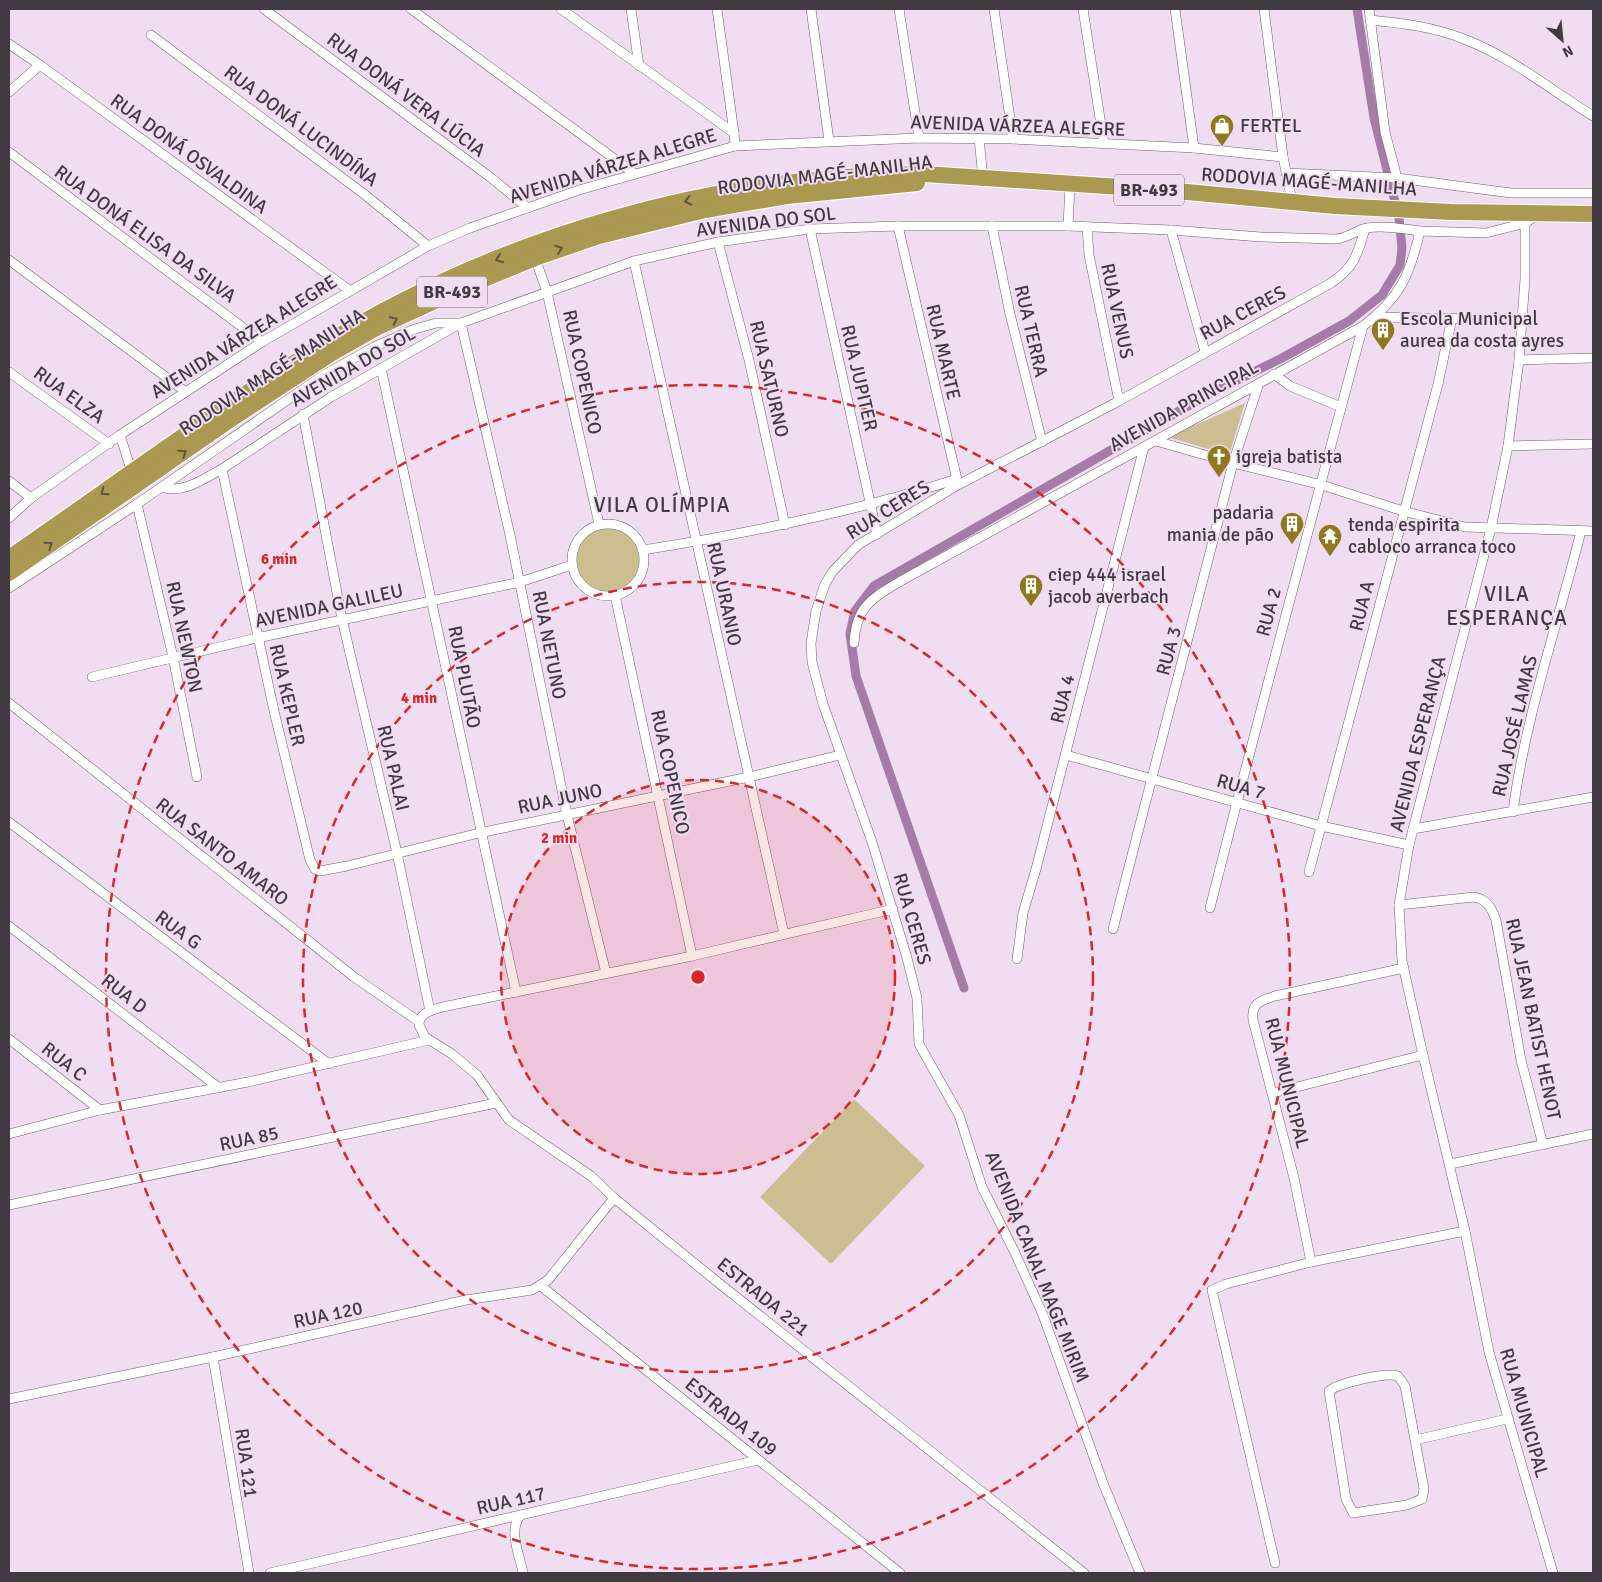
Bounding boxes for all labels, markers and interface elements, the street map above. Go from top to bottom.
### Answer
north arrow [1537,15,1587,65]
street label: RUA DONÁ VERA LÚCIA [322,28,490,163]
text: N [1559,41,1576,61]
street label: RUA DONÁ LUCINDÍNA [219,60,383,192]
street label: RUA DONÁ OSVALDINA [106,89,273,219]
street label: AVENIDA VÁRZEA ALEGRE [910,110,1126,142]
shop icon: FERTEL [1209,113,1235,147]
place label: FERTEL [1240,114,1302,138]
street label: AVENIDA VÁRZEA ALEGRE [507,123,719,209]
street label: RODOVIA MAGÉ-MANILHA [716,150,934,200]
street label: RUA DONÁ ELISA DA SILVA [49,160,241,308]
street label: RODOVIA MAGÉ-MANILHA [1200,162,1418,202]
road number: BR-493 [1114,174,1184,206]
one-way arrow [683,195,692,206]
street label: AVENIDA DO SOL [695,202,837,242]
one-way arrow [555,245,563,255]
one-way arrow [495,253,504,263]
street label: RUA VENUS [1095,261,1139,361]
street label: AVENIDA VÁRZEA ALEGRE [146,270,342,404]
road number: BR-493 [417,276,487,308]
street label: RUA CERES [1196,280,1290,346]
street label: RUA TERRA [1009,283,1053,380]
street label: RUA MARTE [920,302,966,402]
street label: RODOVIA MAGÉ-MANILHA [175,303,370,441]
street label: RUA COPENICO [557,307,607,437]
place label: Escola Municipal aurea da costa ayres [1400,307,1564,353]
one-way arrow [389,315,398,326]
building icon: Escola Municipal aurea da costa ayres [1370,317,1396,351]
street label: RUA SATURNO [744,318,794,440]
street label: AVENIDA DO SOL [286,321,420,412]
street label: RUA JUPITER [835,322,883,434]
street label: AVENIDA PRINCIPAL [1105,355,1263,457]
street label: RUA ELZA [29,361,110,429]
church icon: igreja batista [1206,444,1232,478]
place label: igreja batista [1236,445,1342,469]
one-way arrow [177,450,187,459]
street label: RUA CERES [842,475,934,545]
one-way arrow [101,486,110,495]
district label: VILA OLÍMPIA [593,492,731,518]
place label: padaria mania de pão [1167,501,1274,547]
building icon: padaria mania de pão [1279,511,1305,545]
place label: tenda espirita cabloco arranca toco [1348,513,1516,559]
temple icon: tenda espirita cabloco arranca toco [1317,523,1343,557]
street label: RUA URANIO [701,540,747,648]
one-way arrow [43,542,53,551]
text: 6 min [261,550,297,568]
place label: ciep 444 israel jacob averbach [1048,563,1169,609]
building icon: ciep 444 israel jacob averbach [1018,573,1044,607]
street label: RUA A [1344,578,1380,634]
street label: RUA NEWTON [160,579,208,695]
street label: AVENIDA GALILEU [253,579,405,633]
district label: VILA ESPERANÇA [1446,581,1568,631]
street label: RUA 2 [1251,585,1287,639]
street label: RUA NETUNO [527,589,571,701]
street label: RUA PLUTÃO [442,624,486,730]
street label: RUA 3 [1151,624,1187,678]
street label: RUA KEPLER [264,642,310,748]
street label: AVENIDA ESPERANÇA [1385,653,1452,834]
street label: RUA JOSÉ LAMAS [1487,653,1543,799]
street label: RUA 4 [1045,672,1081,726]
text: 4 min [401,689,437,707]
street label: RUA COPENICO [645,707,695,837]
street label: RUA PALAI [371,723,415,813]
street label: RUA 7 [1214,769,1268,805]
street label: RUA JUNO [515,778,605,820]
street label: RUA SANTO AMARO [151,793,293,911]
text: 2 min [541,829,577,847]
street label: RUA CERES [887,870,937,968]
street label: RUA G [150,905,206,955]
street label: RUA JEAN BATIST HENOT [1500,916,1566,1123]
centre of rings [689,968,707,986]
street label: RUA D [96,969,152,1019]
street label: RUA MUNICIPAL [1259,1015,1315,1151]
street label: RUA C [37,1037,91,1087]
street label: RUA 85 [217,1121,281,1157]
street label: AVENIDA CANAL MAGE MIRIM [980,1148,1094,1386]
street label: ESTRADA 221 [712,1252,814,1342]
street label: RUA 120 [291,1296,365,1334]
street label: RUA MUNICIPAL [1494,1345,1554,1481]
street label: ESTRADA 109 [680,1372,782,1462]
street label: RUA 121 [229,1427,263,1499]
street label: RUA 117 [474,1481,548,1521]

